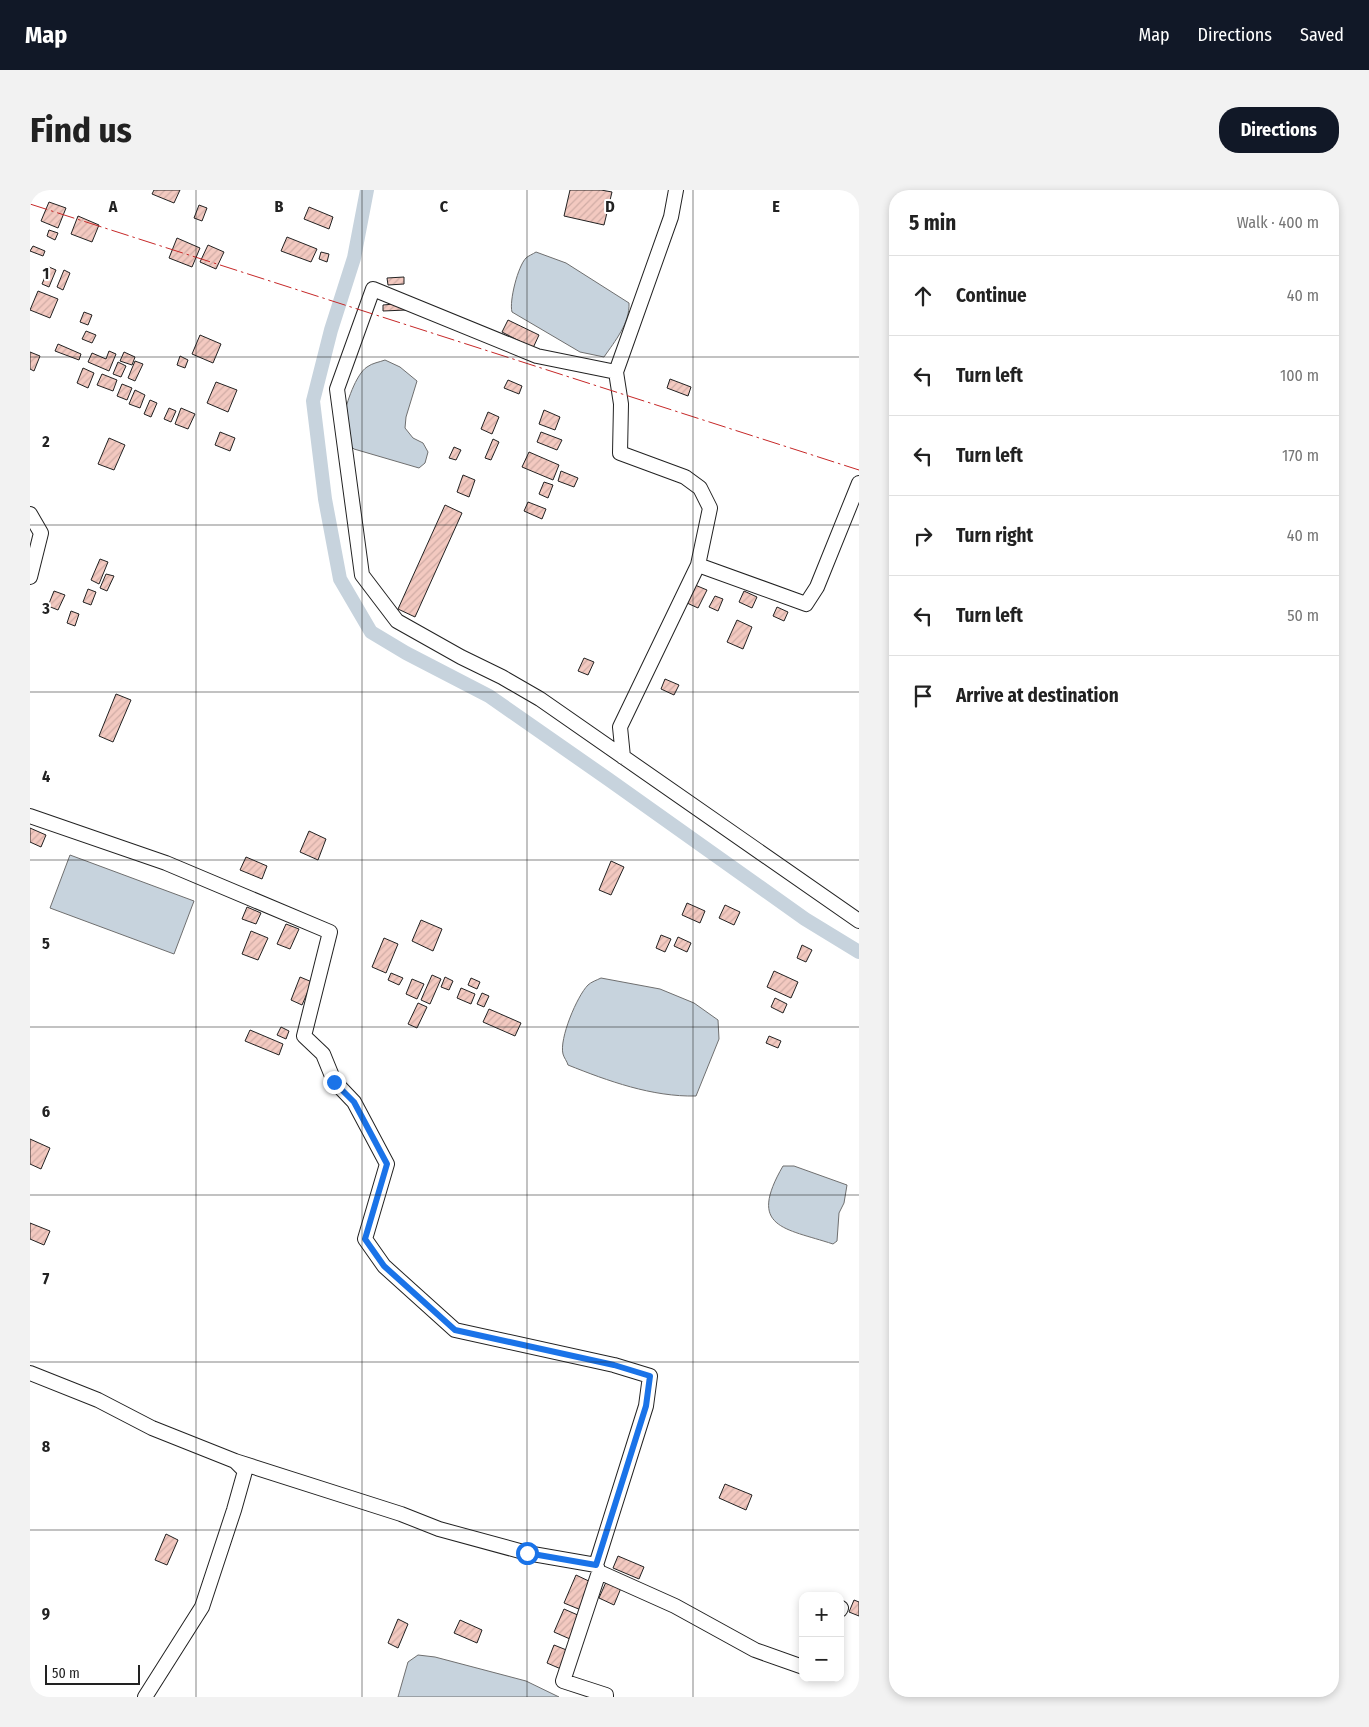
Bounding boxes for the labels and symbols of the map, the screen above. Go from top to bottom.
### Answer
text: A [108,197,118,216]
text: B [275,197,284,216]
text: C [440,197,449,216]
text: D [605,197,615,216]
text: E [772,197,780,216]
text: 1 [43,264,49,283]
text: 2 [41,432,50,451]
text: 3 [41,599,50,618]
text: 4 [42,767,50,786]
text: 5 [42,934,50,953]
route end [323,1071,346,1094]
text: 6 [42,1102,50,1121]
text: 7 [43,1269,50,1288]
text: 8 [42,1437,51,1456]
route start [516,1542,539,1565]
text: 9 [42,1604,50,1623]
scale bar [45,1662,140,1685]

